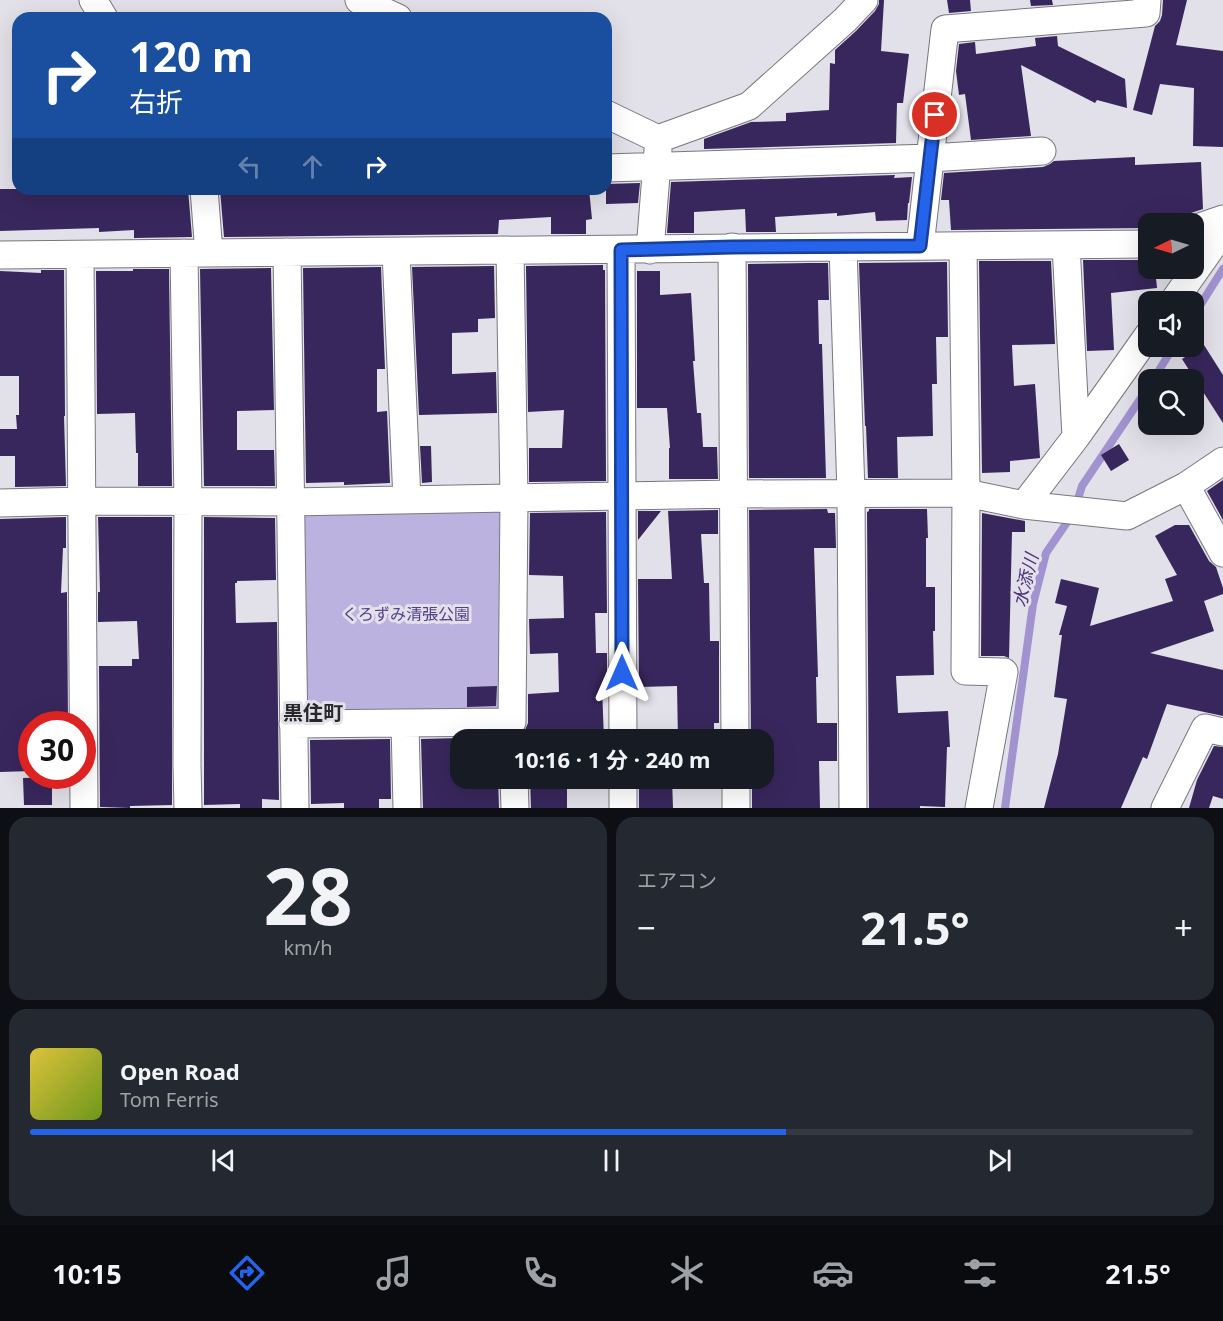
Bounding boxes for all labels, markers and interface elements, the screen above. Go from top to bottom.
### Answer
text: 120 m [129,27,253,84]
icon: right [30,36,108,114]
text: 右折 [129,83,183,120]
pin [909,89,960,140]
icon: arrive [918,98,951,131]
icon: left [233,150,266,183]
icon: ahead [296,150,329,183]
icon: right [359,150,392,183]
north arrow [1138,213,1204,279]
map controls [1138,213,1204,435]
button: sound [1138,291,1204,357]
button: search [1138,369,1204,435]
water label: 水添川 [1007,549,1044,609]
park label: くろずみ清張公園 [342,603,470,625]
position arrow [590,641,654,705]
district label: 黒住町 [283,699,343,726]
speed limit sign: 30 [18,711,96,789]
text: 10:16 · 1 分 · 240 m [514,744,711,774]
text: 28 [263,842,353,948]
text: エアコン [637,867,717,894]
text: 21.5° [861,897,969,958]
text: − [637,905,656,950]
text: + [1174,905,1193,950]
text: km/h [283,934,333,961]
text: Open Road [120,1056,240,1086]
text: Tom Ferris [120,1086,219,1113]
icon: previous [207,1144,240,1177]
icon: pause [595,1144,628,1177]
icon: next [983,1144,1016,1177]
icon: directions [226,1252,268,1294]
icon: music [373,1252,415,1294]
icon: phone [519,1252,561,1294]
icon: climate [666,1252,708,1294]
icon: car [812,1252,854,1294]
icon: filters [959,1252,1001,1294]
text: 10:15 [52,1255,122,1292]
text: 21.5° [1105,1255,1171,1292]

